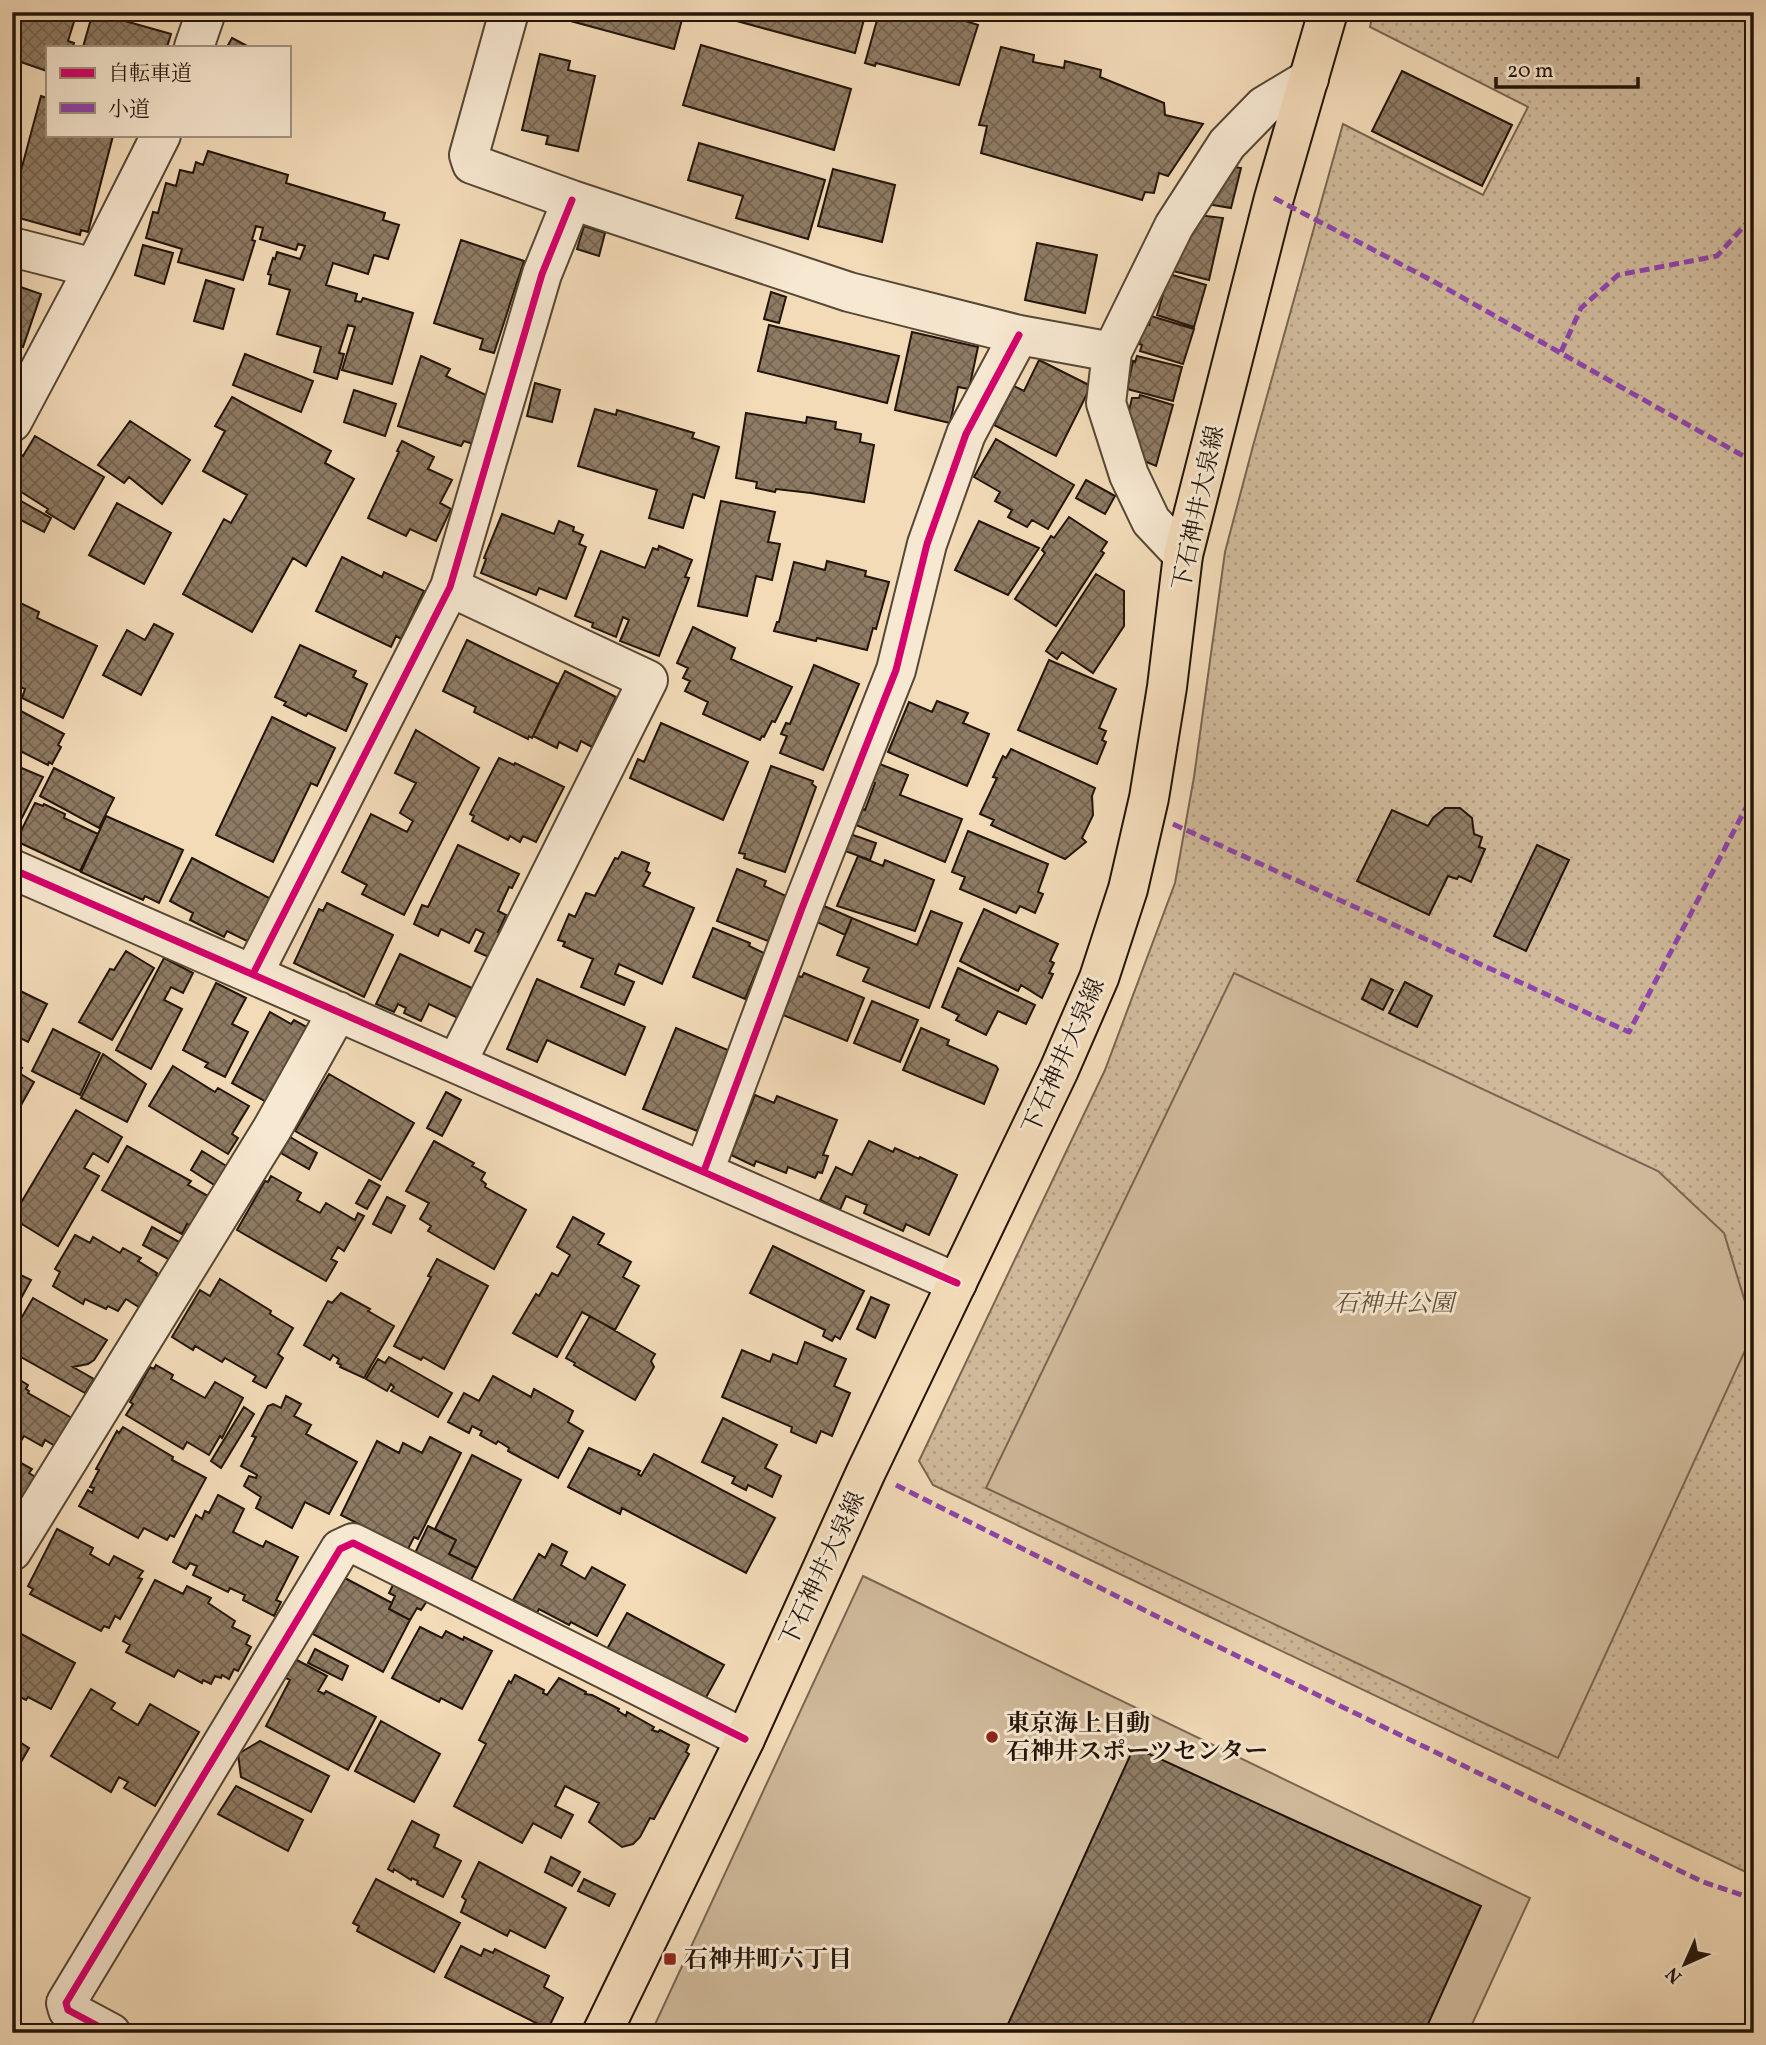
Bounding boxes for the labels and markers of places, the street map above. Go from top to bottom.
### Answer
place label: 東京海上日動 石神井スポーツセンター [1006,1708,1268,1770]
marker: 東京海上日動 石神井スポーツセンター [984,1729,1000,1745]
place label: 石神井町六丁目 [684,1944,852,1978]
marker: 石神井町六丁目 [662,1951,678,1967]

